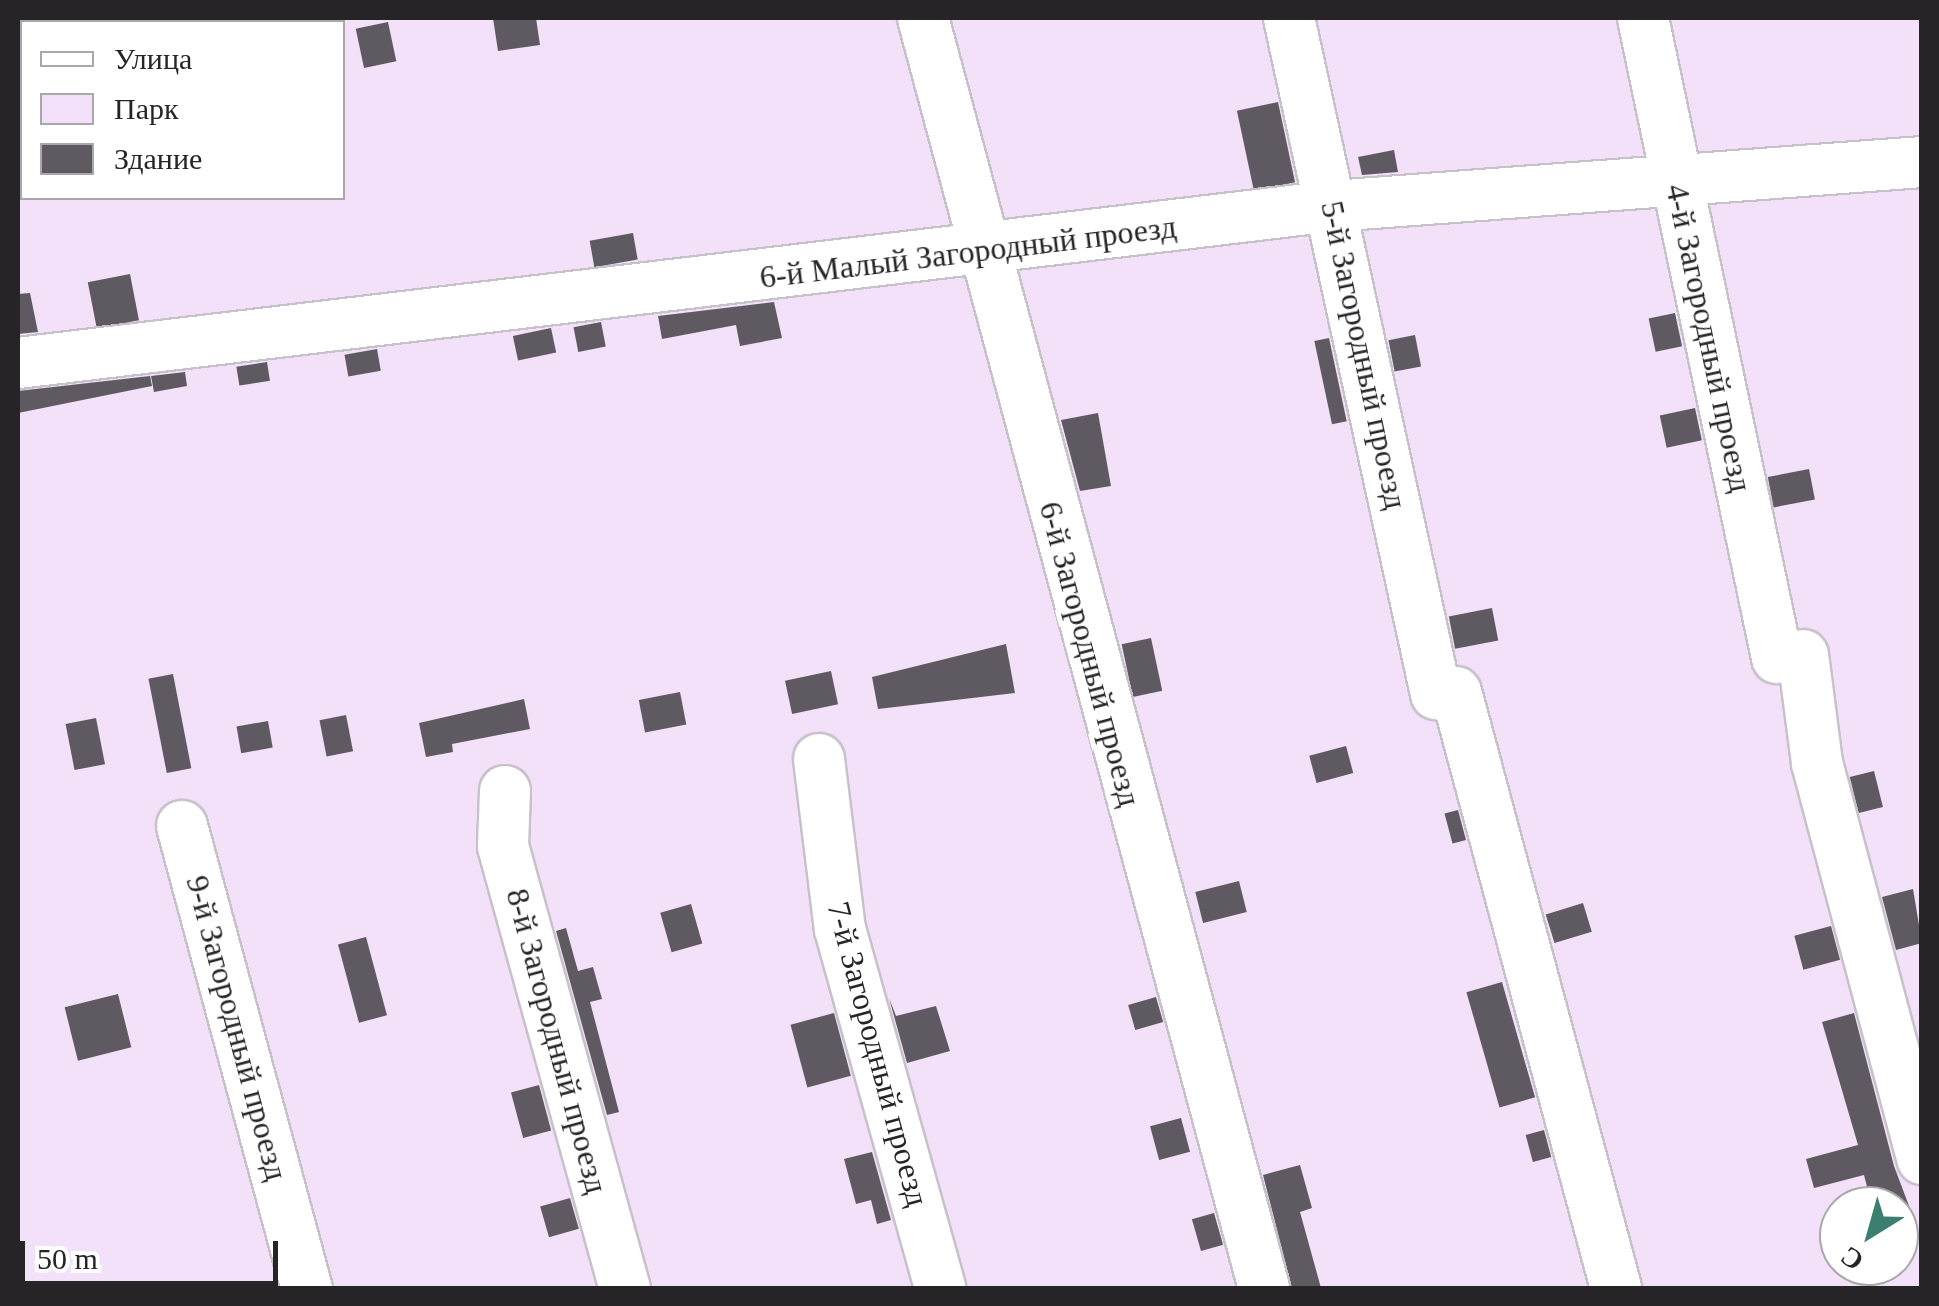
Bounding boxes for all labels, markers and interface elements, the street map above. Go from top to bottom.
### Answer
legend [20,20,345,200]
text: Улица [114,42,192,75]
text: Парк [114,92,179,125]
text: Здание [114,142,202,175]
street label: 4-й Загородный проезд [1658,180,1760,496]
street label: 5-й Загородный проезд [1313,197,1415,513]
street label: 6-й Малый Загородный проезд [758,207,1178,297]
street label: 6-й Загородный проезд [1031,497,1149,811]
street label: 9-й Загородный проезд [178,871,296,1185]
street label: 8-й Загородный проезд [498,884,616,1198]
street label: 7-й Загородный проезд [819,897,937,1211]
north arrow [1819,1186,1919,1286]
scale bar [25,1221,282,1283]
text: С [1834,1240,1869,1277]
text: 50 m [37,1242,98,1275]

